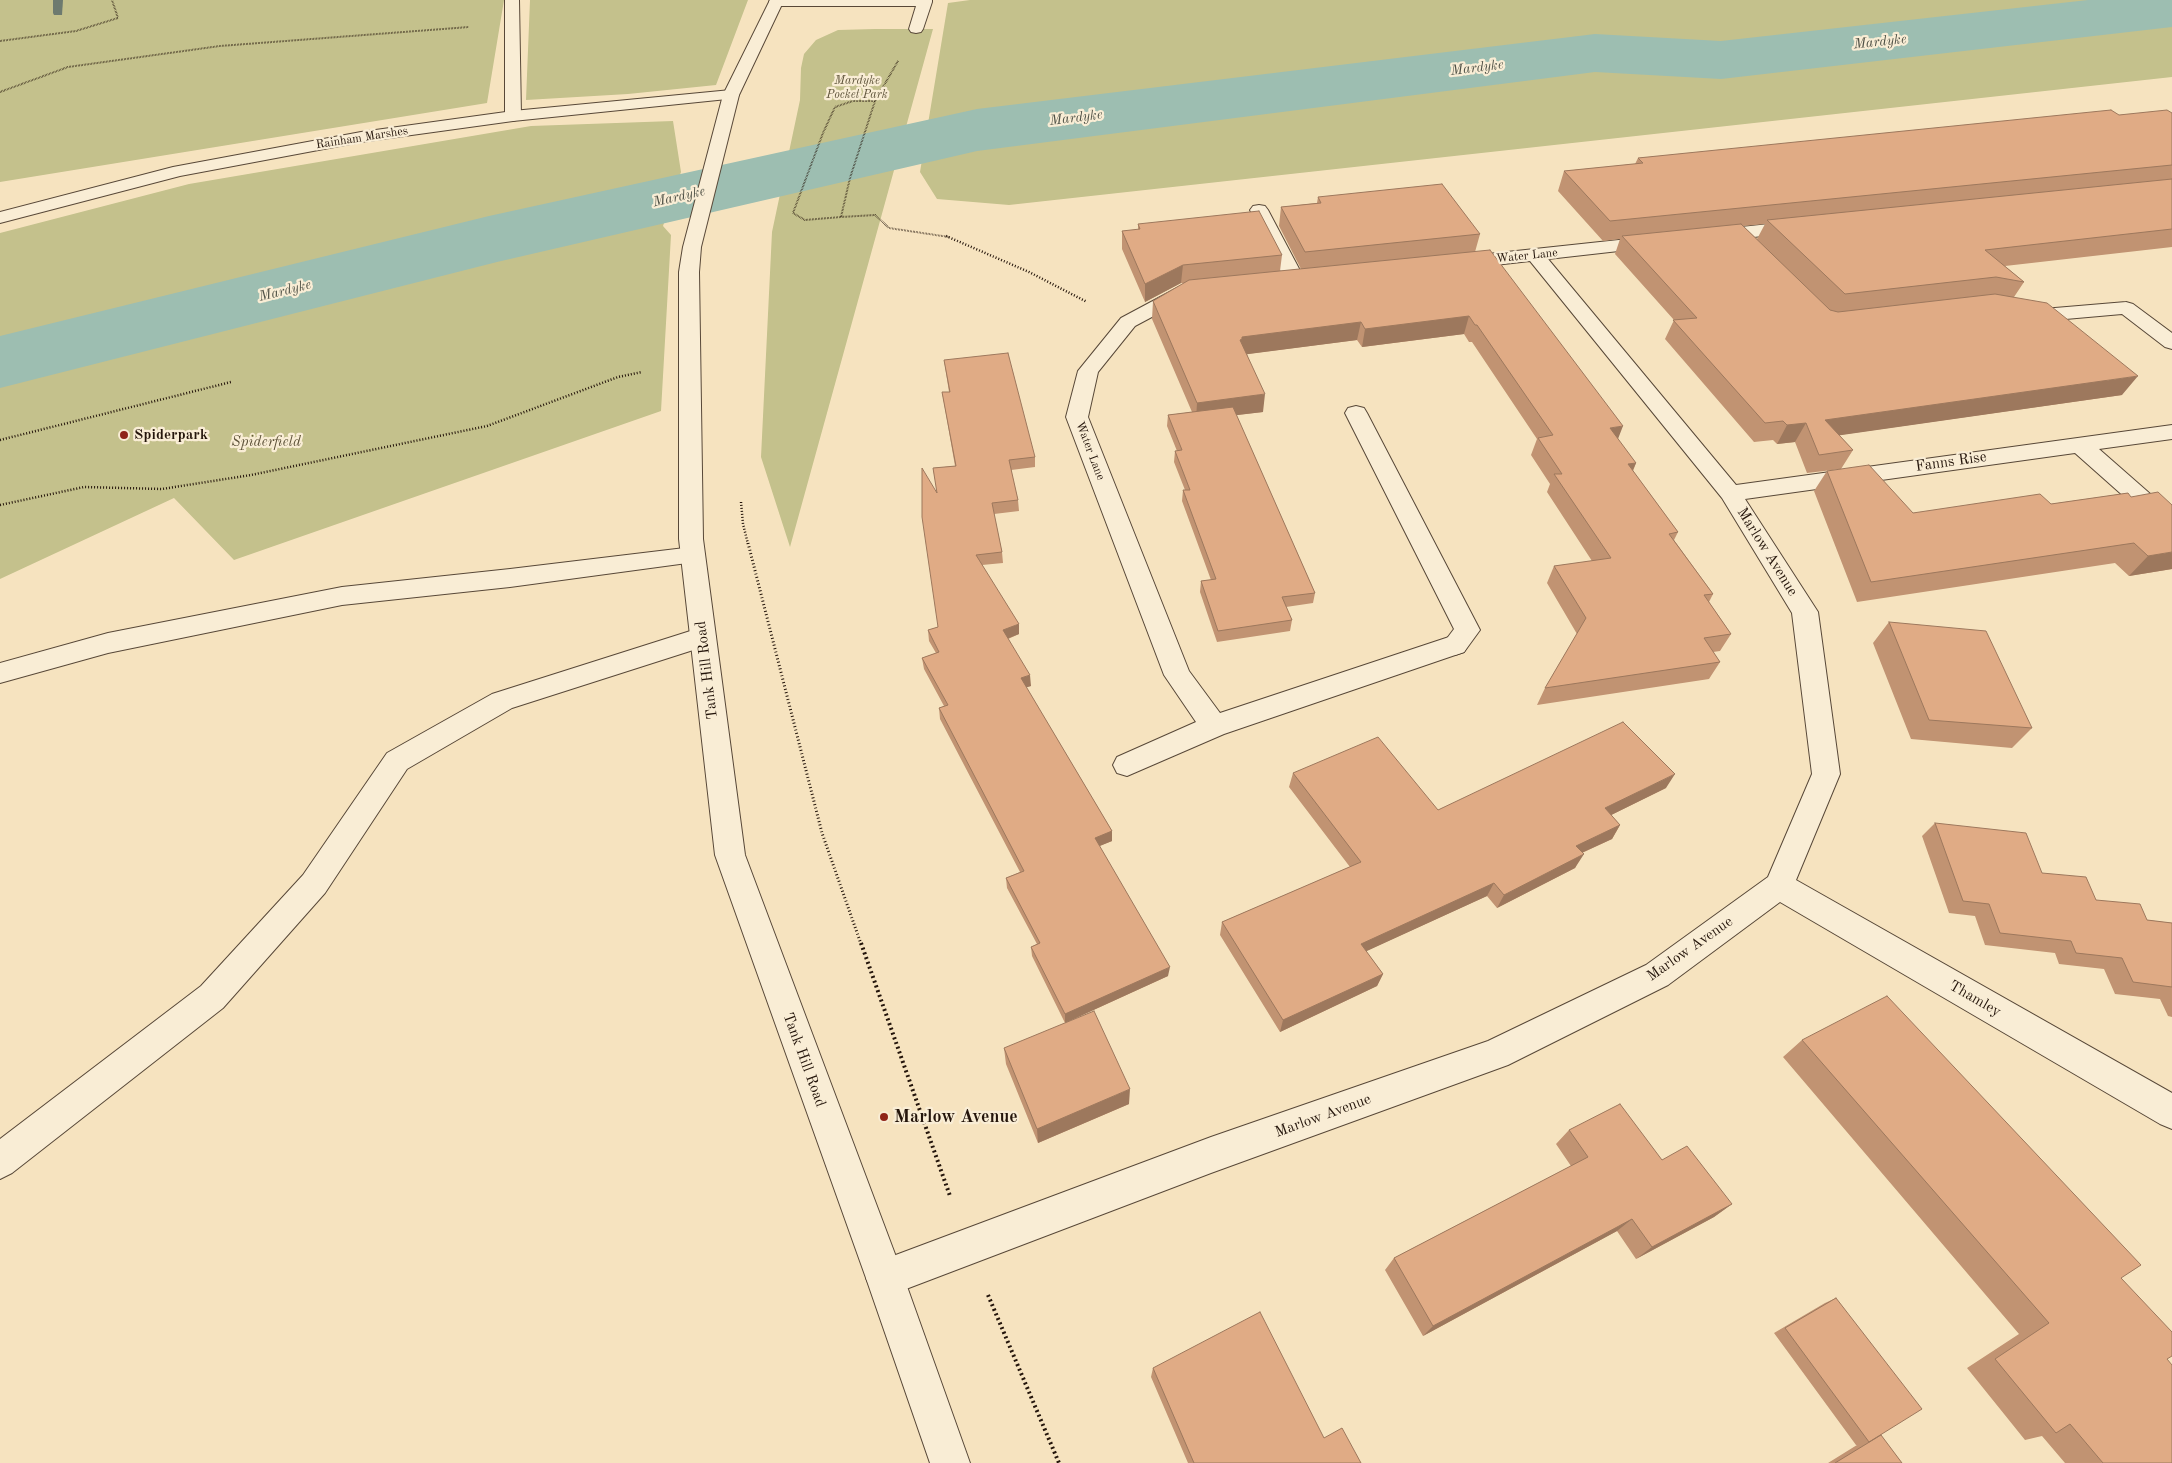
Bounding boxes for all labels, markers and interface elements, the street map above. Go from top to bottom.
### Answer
water label: Mardyke [1853,31,1907,53]
water label: Mardyke [1450,56,1504,80]
park label: Mardyke Pocket Park [826,74,888,102]
water label: Mardyke [1049,106,1103,130]
street label: Rainham Marshes [315,124,409,152]
water label: Mardyke [651,183,707,211]
street label: Water Lane [1496,246,1558,266]
water label: Mardyke [257,276,313,306]
street label: Water Lane [1072,420,1108,482]
place label: Spiderpark [134,426,208,444]
marker: Spiderpark [118,429,130,441]
park label: Spiderfield [231,433,301,451]
street label: Fanns Rise [1914,448,1988,476]
street label: Marlow Avenue [1733,504,1801,600]
street label: Tank Hill Road [692,620,722,720]
street label: Marlow Avenue [1644,913,1736,985]
street label: Thamley [1946,977,2004,1021]
street label: Tank Hill Road [779,1010,829,1110]
street label: Marlow Avenue [1273,1090,1373,1142]
place label: Marlow Avenue [894,1106,1018,1128]
marker: Marlow Avenue [878,1111,890,1123]

